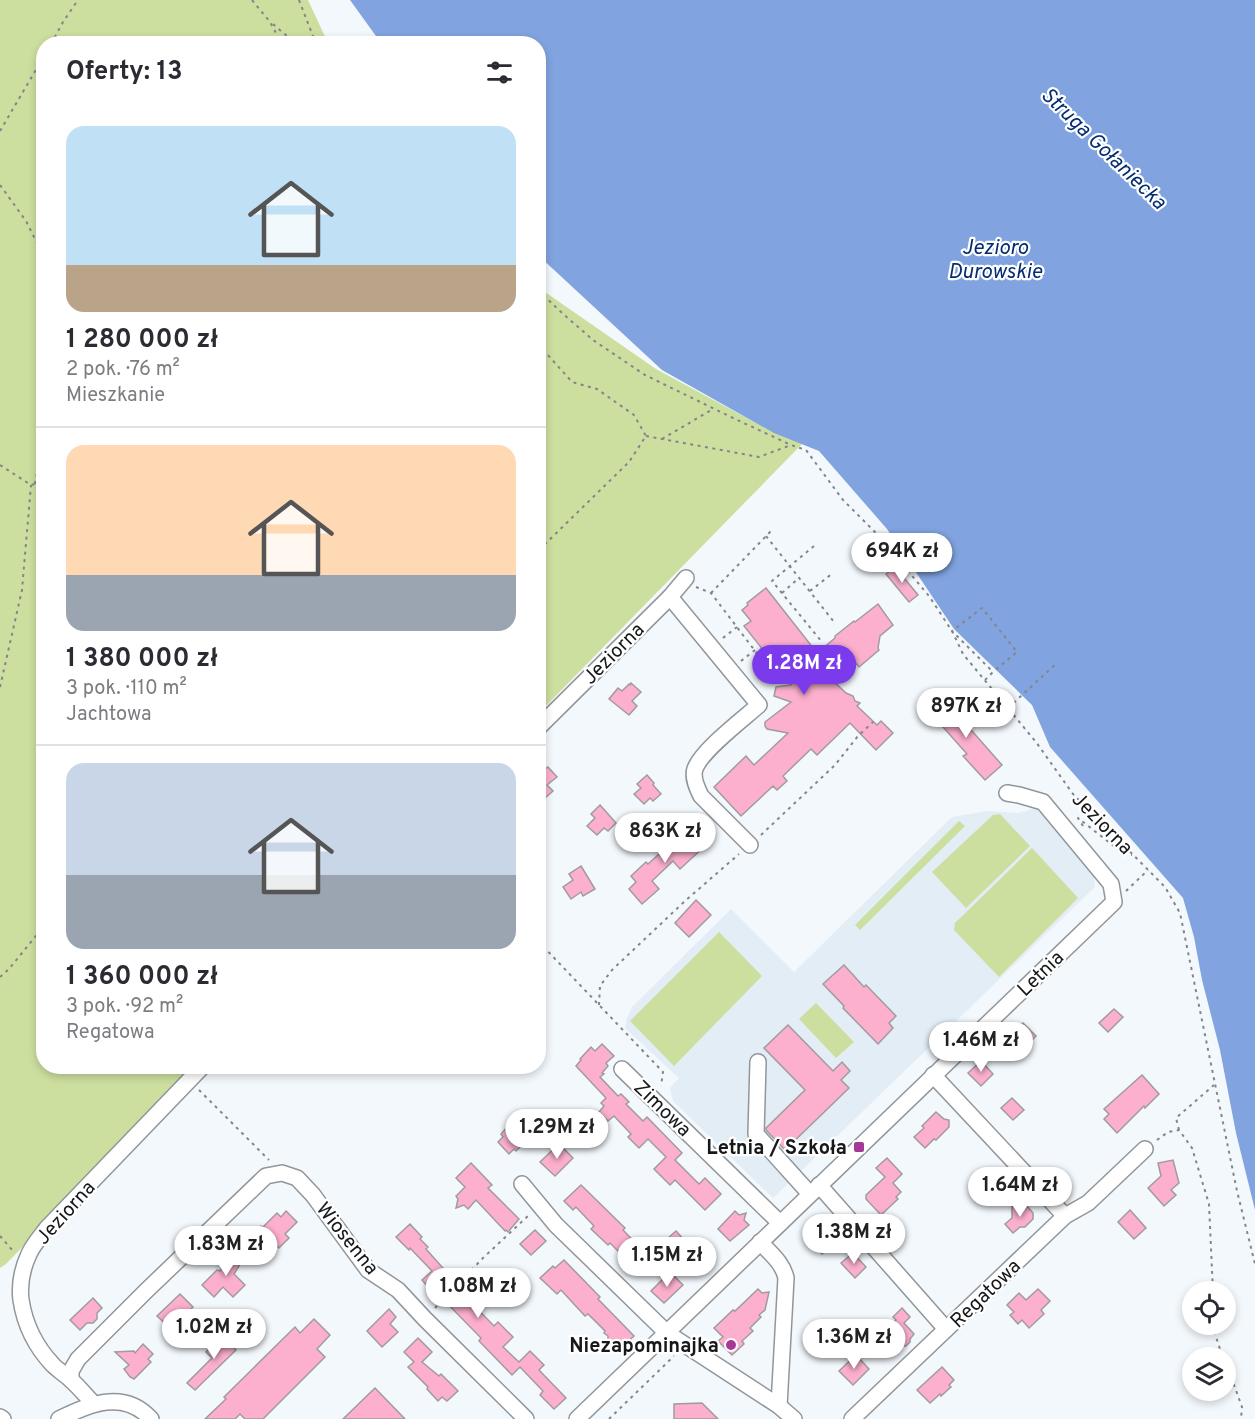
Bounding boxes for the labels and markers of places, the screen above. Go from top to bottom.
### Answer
pin: 694K zł [847,533,957,584]
pin: 1.28M zł [742,645,866,696]
pin: 897K zł [911,688,1021,739]
pin: 863K zł [610,813,720,864]
pin: 1.46M zł [919,1022,1043,1073]
pin: 1.29M zł [495,1109,619,1160]
place label: Letnia / Szkoła [706,1136,847,1162]
marker: Letnia / Szkoła [852,1140,866,1154]
pin: 1.64M zł [958,1167,1082,1218]
pin: 1.38M zł [792,1214,916,1265]
pin: 1.83M zł [164,1226,288,1277]
pin: 1.15M zł [605,1237,729,1288]
pin: 1.08M zł [416,1268,540,1319]
pin: 1.02M zł [152,1309,276,1360]
pin: 1.36M zł [792,1319,916,1370]
place label: Niezapominajka [569,1334,719,1360]
marker: Niezapominajka [724,1338,738,1352]

